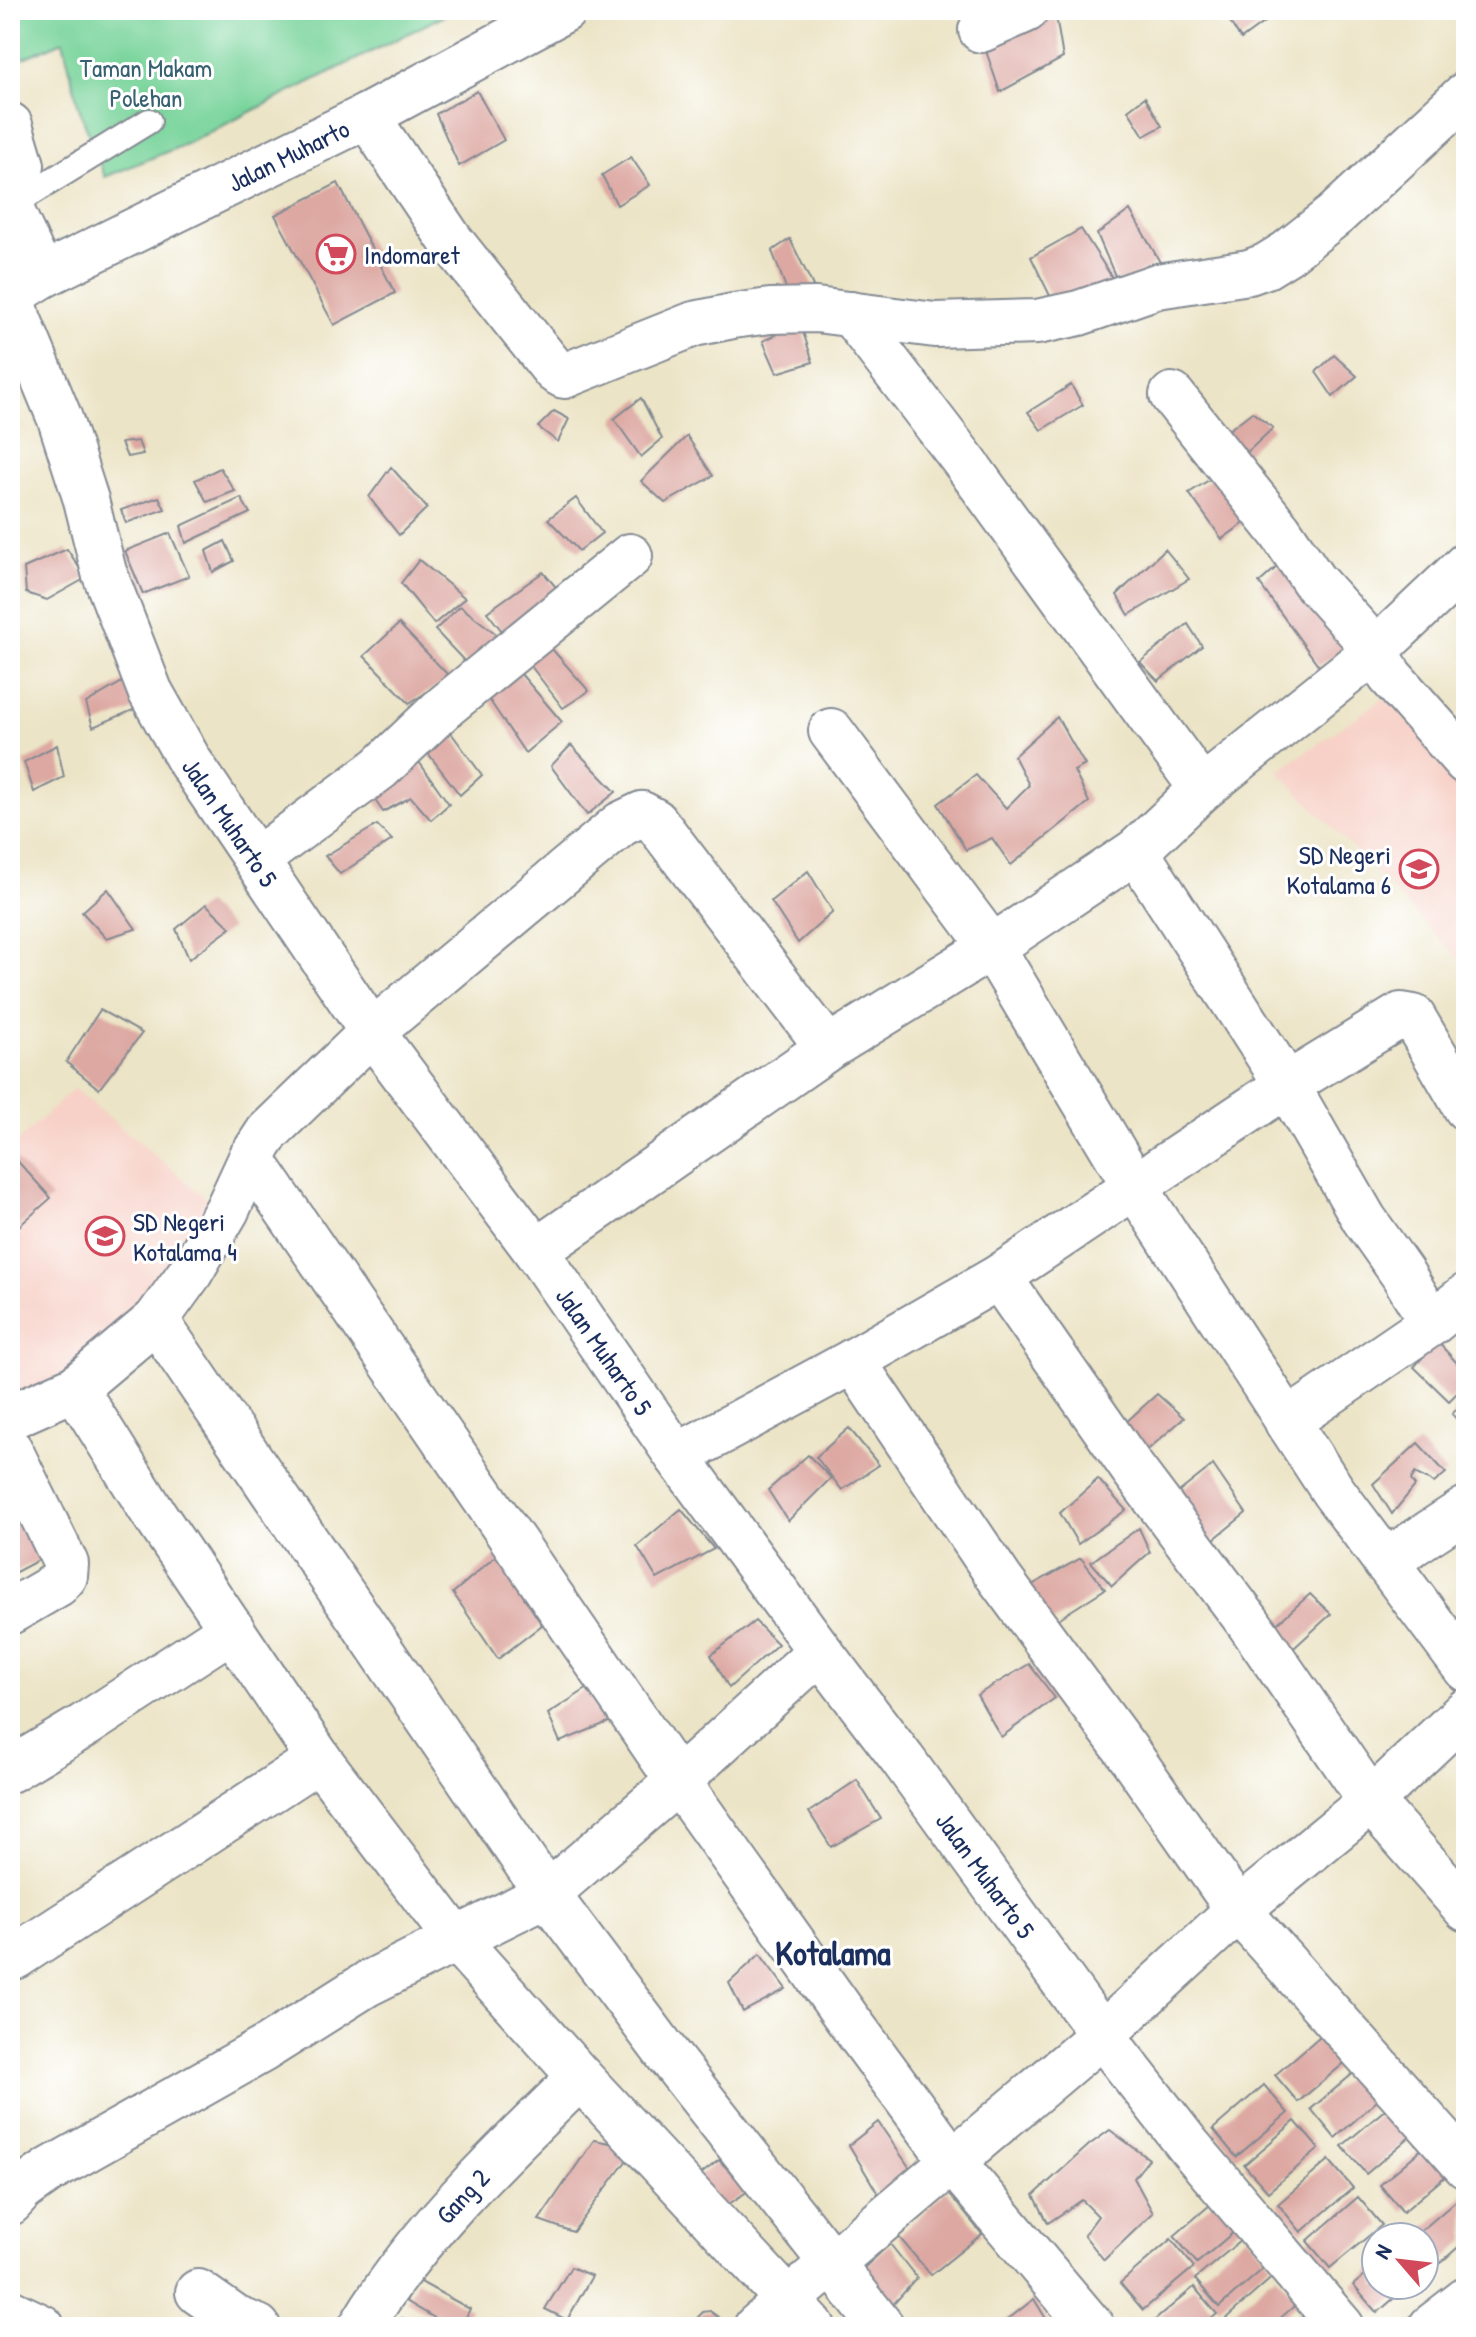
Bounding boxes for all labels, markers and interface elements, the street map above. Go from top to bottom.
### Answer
park label: Taman Makam Polehan [80,50,212,115]
street label: Jalan Muharto [221,110,355,200]
supermarket icon: Indomaret [315,233,357,275]
place label: Indomaret [364,237,461,272]
street label: Jalan Muharto 5 [175,751,286,893]
place label: SD Negeri Kotalama 6 [1286,837,1391,902]
school or university icon: SD Negeri Kotalama 6 [1398,848,1440,890]
place label: SD Negeri Kotalama 4 [133,1204,237,1269]
school or university icon: SD Negeri Kotalama 4 [84,1215,126,1257]
street label: Jalan Muharto 5 [548,1280,661,1422]
street label: Jalan Muharto 5 [928,1805,1044,1945]
district label: Kotalama [775,1930,891,1976]
street label: Gang 2 [427,2160,497,2231]
north arrow [1360,2221,1440,2301]
text: N [1366,2239,1398,2264]

